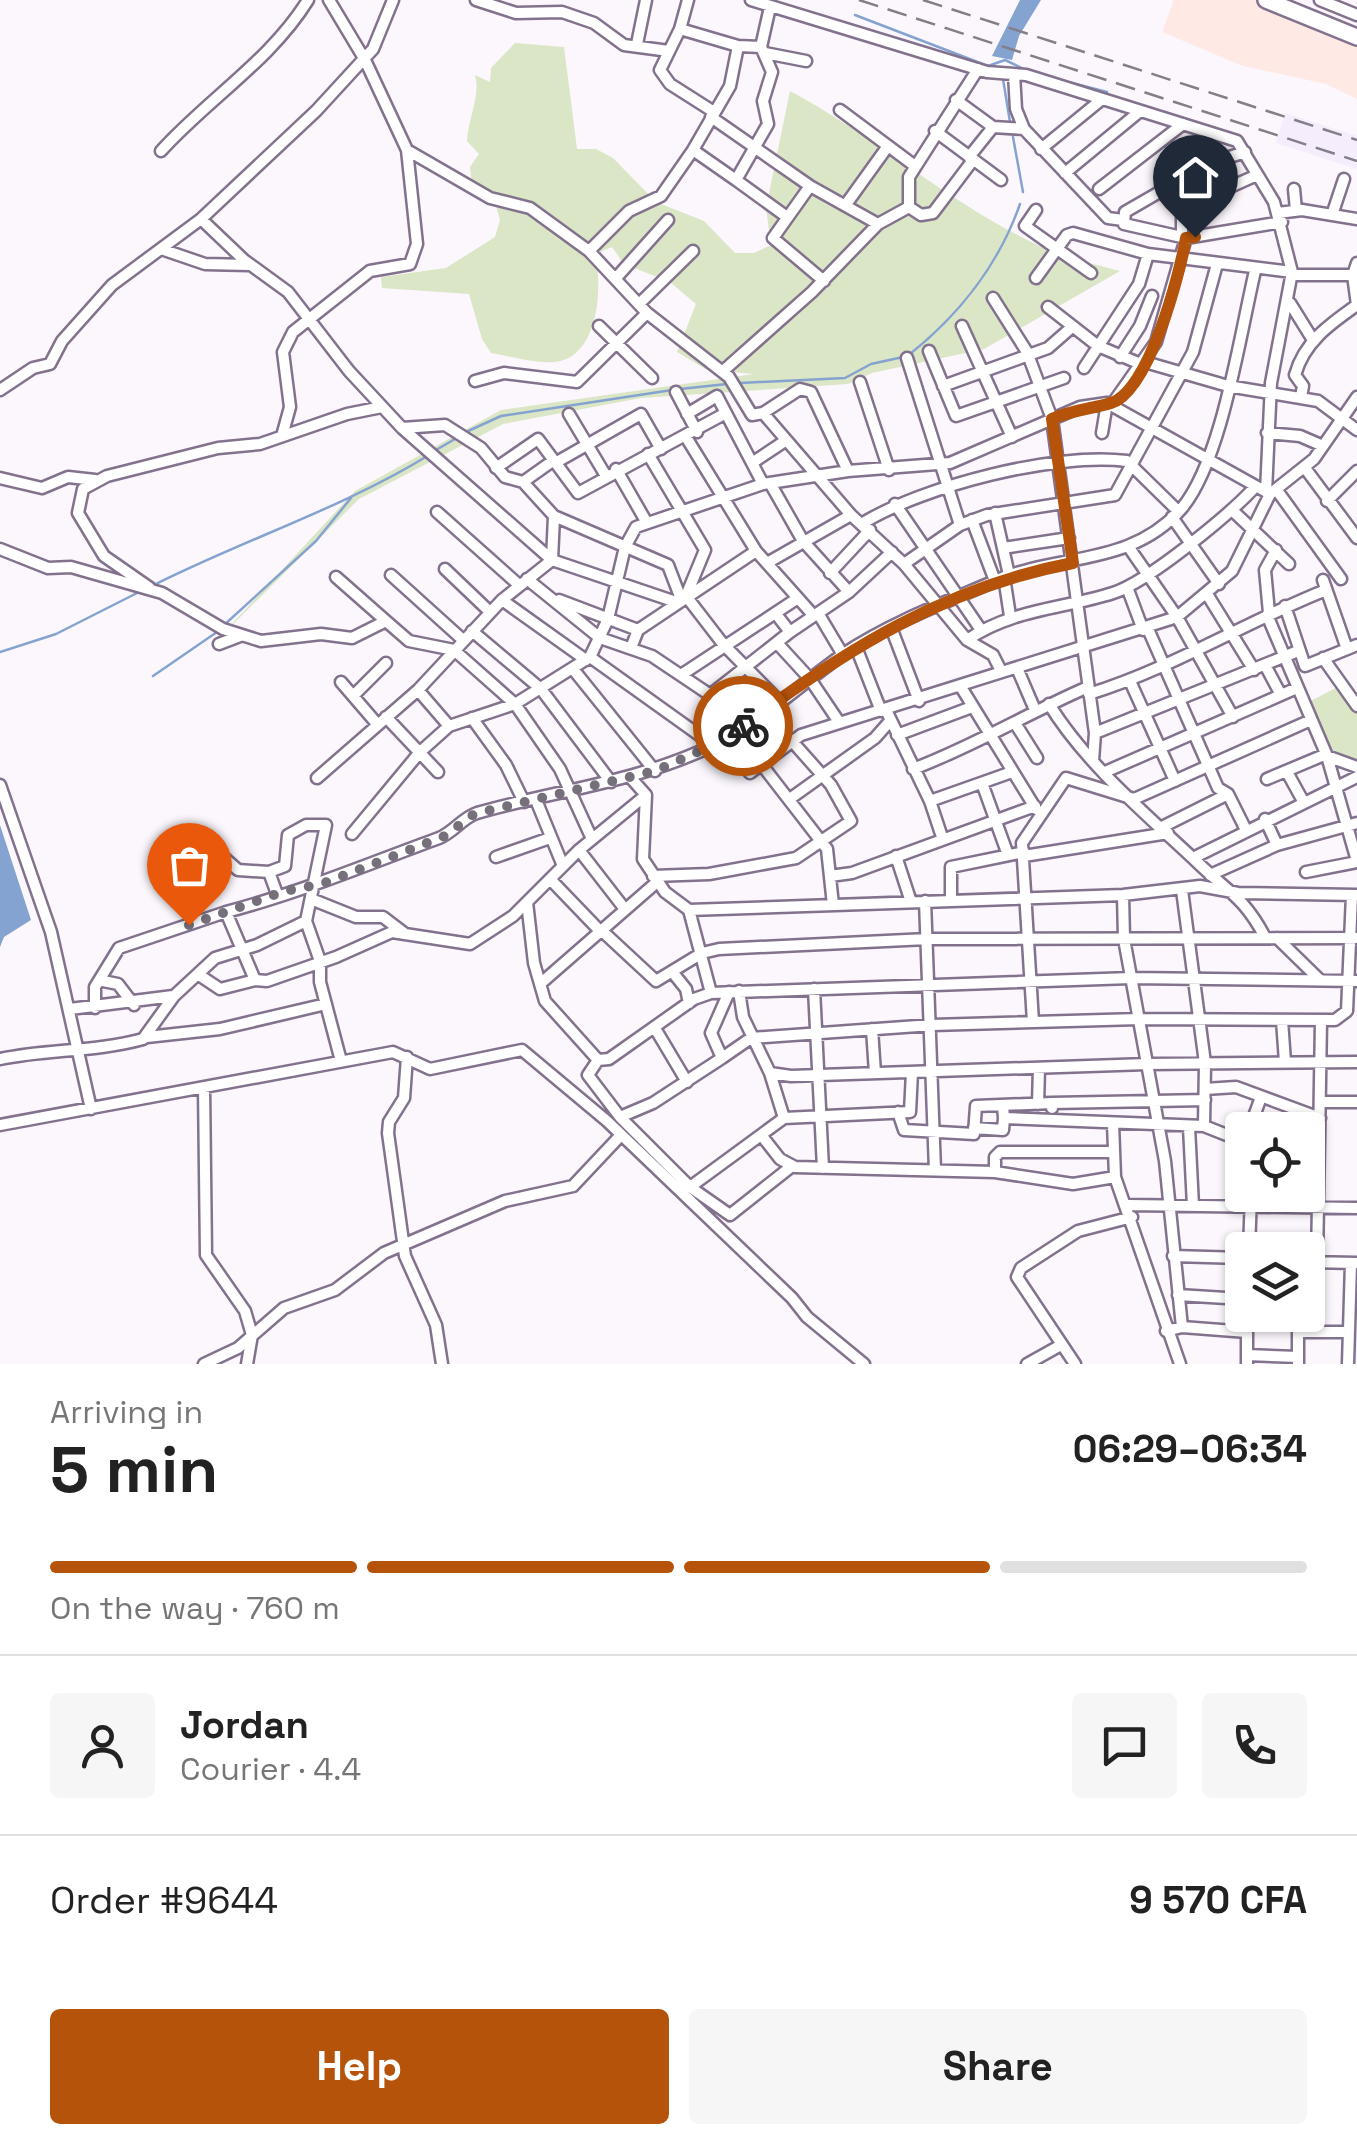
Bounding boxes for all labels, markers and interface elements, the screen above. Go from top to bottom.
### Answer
pin [1153,135,1238,238]
icon: home [1168,150,1223,205]
courier [693,676,793,776]
icon: bike [716,699,771,754]
pin [147,823,232,926]
icon: bag [162,838,217,893]
map controls [1225,1112,1325,1332]
button: locate [1225,1112,1325,1212]
button: layers [1225,1232,1325,1332]
text: Arriving in [50,1392,203,1432]
text: 06:29–06:34 [1073,1425,1307,1473]
text: 5 min [50,1428,218,1511]
text: On the way · 760 m [50,1588,340,1628]
button: person [50,1693,155,1798]
button: chat [1072,1693,1177,1798]
button: phone [1202,1693,1307,1798]
text: Jordan [180,1701,309,1749]
text: Courier · 4.4 [180,1749,361,1789]
text: Order #9644 [50,1876,278,1924]
text: 9 570 CFA [1129,1876,1307,1924]
button: Help [50,2009,669,2124]
button: Share [689,2009,1307,2124]

